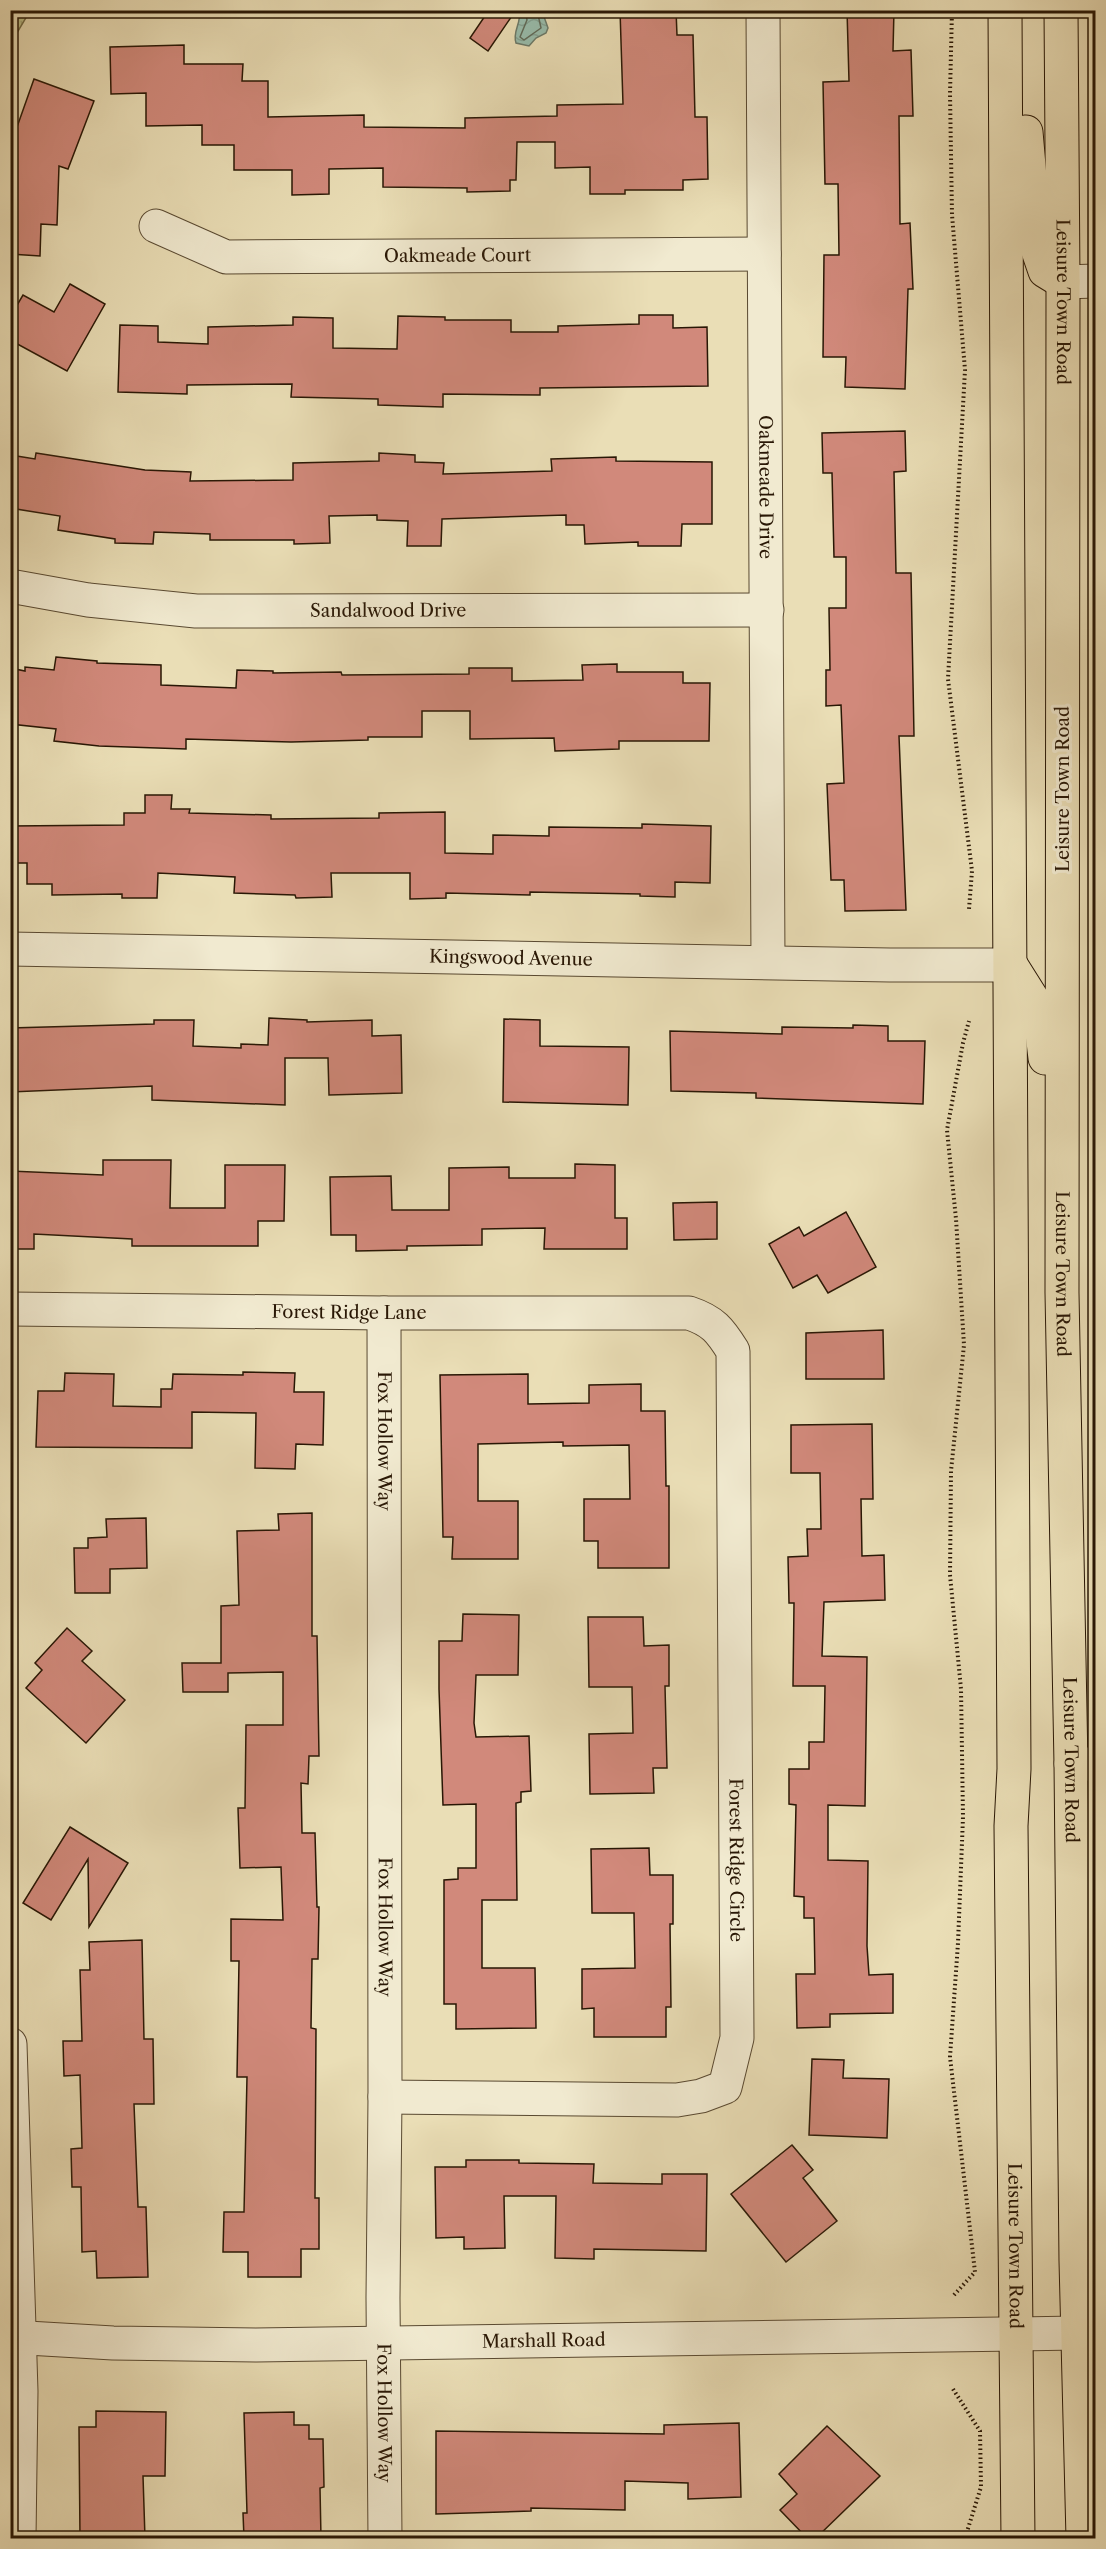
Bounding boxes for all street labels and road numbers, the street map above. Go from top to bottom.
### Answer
street label: Leisure Town Road [1052,219,1074,385]
street label: Oakmeade Court [384,244,532,267]
street label: Oakmeade Drive [754,415,777,559]
street label: Sandalwood Drive [310,600,466,622]
street label: Leisure Town Road [1052,706,1074,872]
street label: Kingswood Avenue [429,946,593,971]
street label: Leisure Town Road [1051,1191,1074,1357]
street label: Forest Ridge Lane [271,1301,426,1324]
street label: Fox Hollow Way [373,1371,395,1512]
street label: Leisure Town Road [1058,1677,1083,1843]
street label: Forest Ridge Circle [724,1778,747,1942]
street label: Fox Hollow Way [374,1857,396,1998]
street label: Leisure Town Road [1003,2163,1027,2329]
street label: Marshall Road [482,2329,606,2353]
street label: Fox Hollow Way [372,2343,396,2484]

